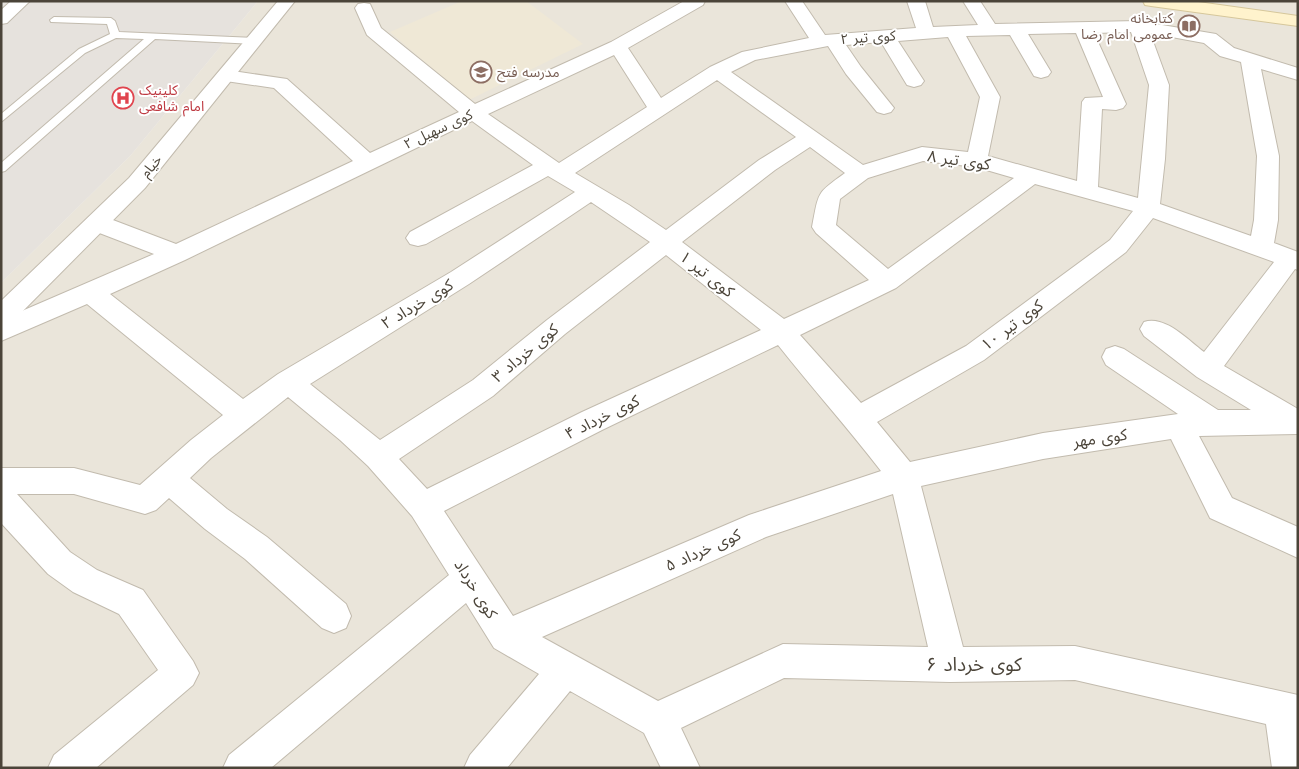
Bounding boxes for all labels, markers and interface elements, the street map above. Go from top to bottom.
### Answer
place label: کتابخانه عمومی امام رضا [1081,10,1173,45]
library icon: کتابخانه عمومی امام رضا [1177,14,1201,38]
street label: کوی تیر ۲ [840,27,897,48]
school or university icon: مدرسه فتح [469,60,493,84]
place label: مدرسه فتح [497,64,560,83]
place label: کلینیک امام شافعی [139,82,204,117]
hospital icon: کلینیک امام شافعی [111,86,135,110]
street label: کوی سهیل ۲ [401,106,476,153]
street label: کوی تیر ۸ [926,146,992,174]
street label: خیام [137,152,167,182]
street label: کوی تیر ۱ [676,247,738,301]
street label: کوی خرداد ۲ [378,275,457,333]
street label: کوی تیر ۱۰ [977,295,1047,354]
street label: کوی خرداد ۳ [488,320,562,386]
street label: کوی خرداد ۴ [562,391,643,443]
street label: کوی مهر [1071,425,1129,451]
street label: کوی خرداد ۵ [662,525,744,575]
street label: کوی خرداد [450,556,502,622]
street label: کوی خرداد ۶ [926,653,1023,676]

